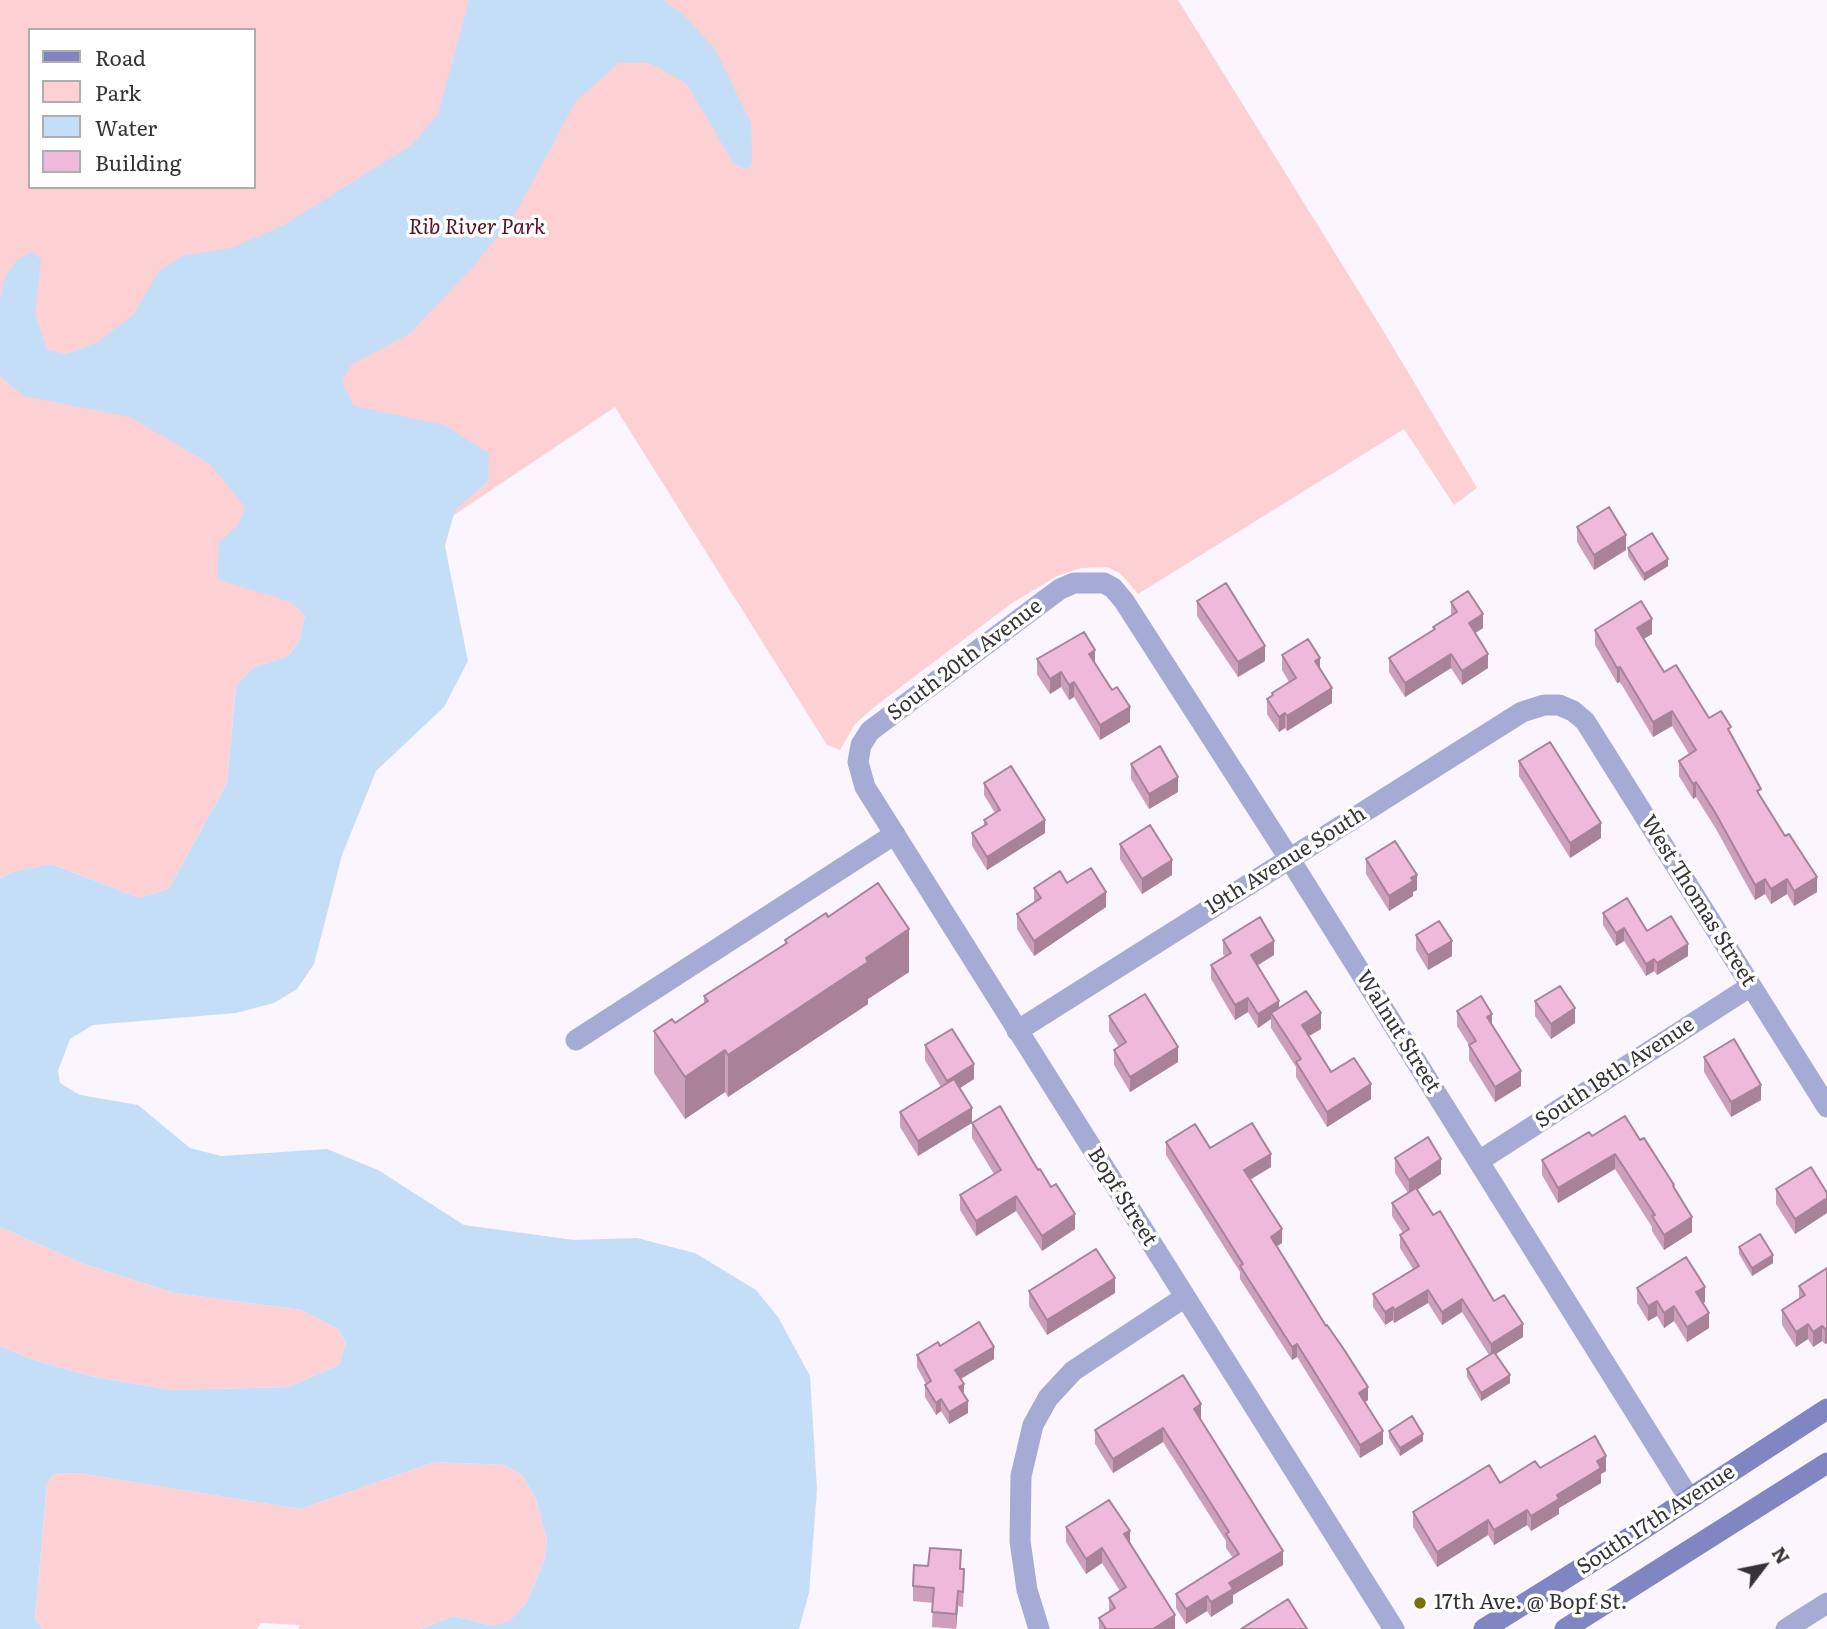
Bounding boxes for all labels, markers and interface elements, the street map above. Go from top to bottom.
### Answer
legend [28,28,256,189]
text: Road [95,41,146,72]
text: Park [95,76,141,107]
text: Water [95,111,157,142]
text: Building [95,146,181,177]
park label: Rib River Park [409,215,545,241]
street label: South 20th Avenue [883,594,1047,726]
street label: 19th Avenue South [1201,802,1371,920]
street label: West Thomas Street [1635,811,1761,991]
street label: Walnut Street [1350,966,1446,1098]
street label: South 18th Avenue [1531,1012,1699,1134]
street label: Bopf Street [1082,1143,1162,1251]
street label: South 17th Avenue [1572,1460,1740,1580]
north arrow [1729,1531,1799,1601]
text: N [1766,1541,1798,1569]
place label: 17th Ave. @ Bopf St. [1434,1590,1628,1616]
marker: 17th Ave. @ Bopf St. [1412,1595,1428,1611]

